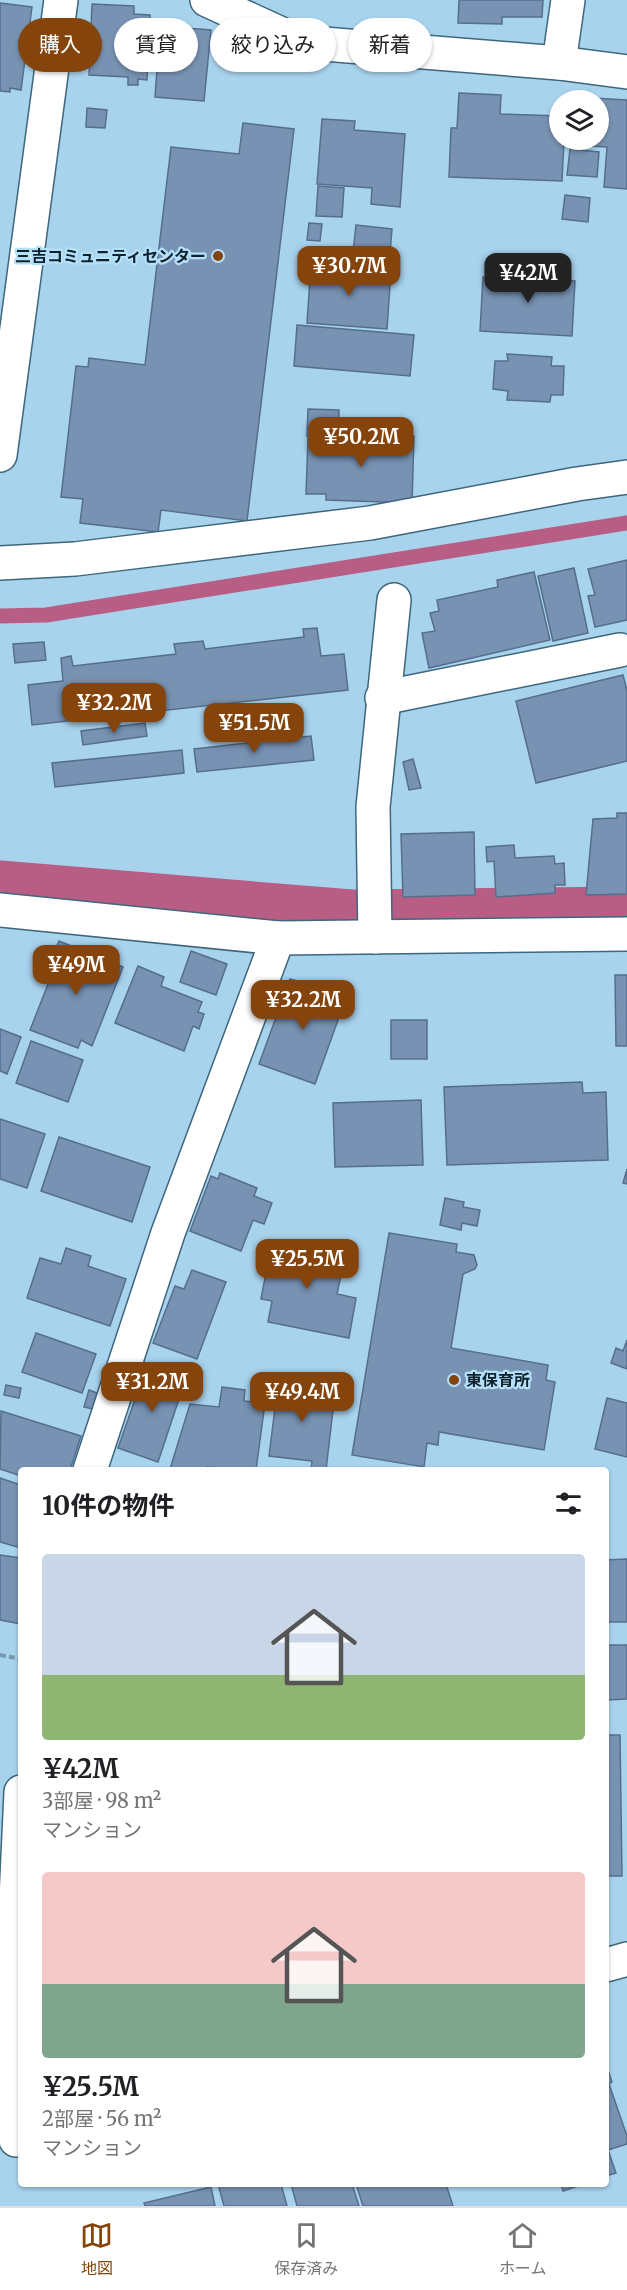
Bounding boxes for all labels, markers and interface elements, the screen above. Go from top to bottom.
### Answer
chip: 購入 [18,18,102,72]
chip: 賃貸 [114,18,198,72]
chip: 絞り込み [210,18,336,72]
chip: 新着 [348,18,432,72]
map controls [549,90,609,150]
button: layers [549,90,609,150]
place label: 三吉コミュニティセンター [15,246,206,266]
pin: ¥30.7M [300,246,398,297]
marker: 三吉コミュニティセンター [211,249,225,263]
text: ¥30.7M [311,253,387,278]
pin: ¥42M [492,253,564,304]
text: ¥42M [498,260,558,285]
pin: ¥50.2M [312,417,410,468]
text: ¥50.2M [322,424,400,449]
pin: ¥32.2M [65,683,163,734]
text: ¥32.2M [76,690,152,715]
pin: ¥51.5M [205,703,303,754]
text: ¥51.5M [218,710,290,735]
pin: ¥49M [40,945,112,996]
text: ¥49M [47,952,105,977]
pin: ¥32.2M [254,980,352,1031]
text: ¥32.2M [265,987,341,1012]
pin: ¥25.5M [258,1239,356,1290]
text: ¥25.5M [270,1246,344,1271]
pin: ¥31.2M [103,1362,201,1413]
text: ¥31.2M [115,1369,189,1394]
place label: 東保育所 [466,1370,530,1390]
pin: ¥49.4M [253,1372,351,1423]
marker: 東保育所 [447,1373,461,1387]
text: ¥49.4M [264,1379,340,1404]
icon: filters [552,1487,585,1520]
text: 10件の物件 [42,1489,174,1522]
icon: home [260,1593,368,1701]
text: ¥42M [42,1752,119,1785]
text: 3部屋 · 98 m² [42,1788,161,1813]
text: マンション [42,1817,142,1842]
icon: home [260,1911,368,2019]
text: ¥25.5M [42,2070,139,2103]
text: 2部屋 · 56 m² [42,2106,161,2131]
text: マンション [42,2135,142,2160]
tab: 地図 [80,2219,113,2279]
tab: 保存済み [274,2219,338,2279]
tab: ホーム [499,2219,547,2279]

